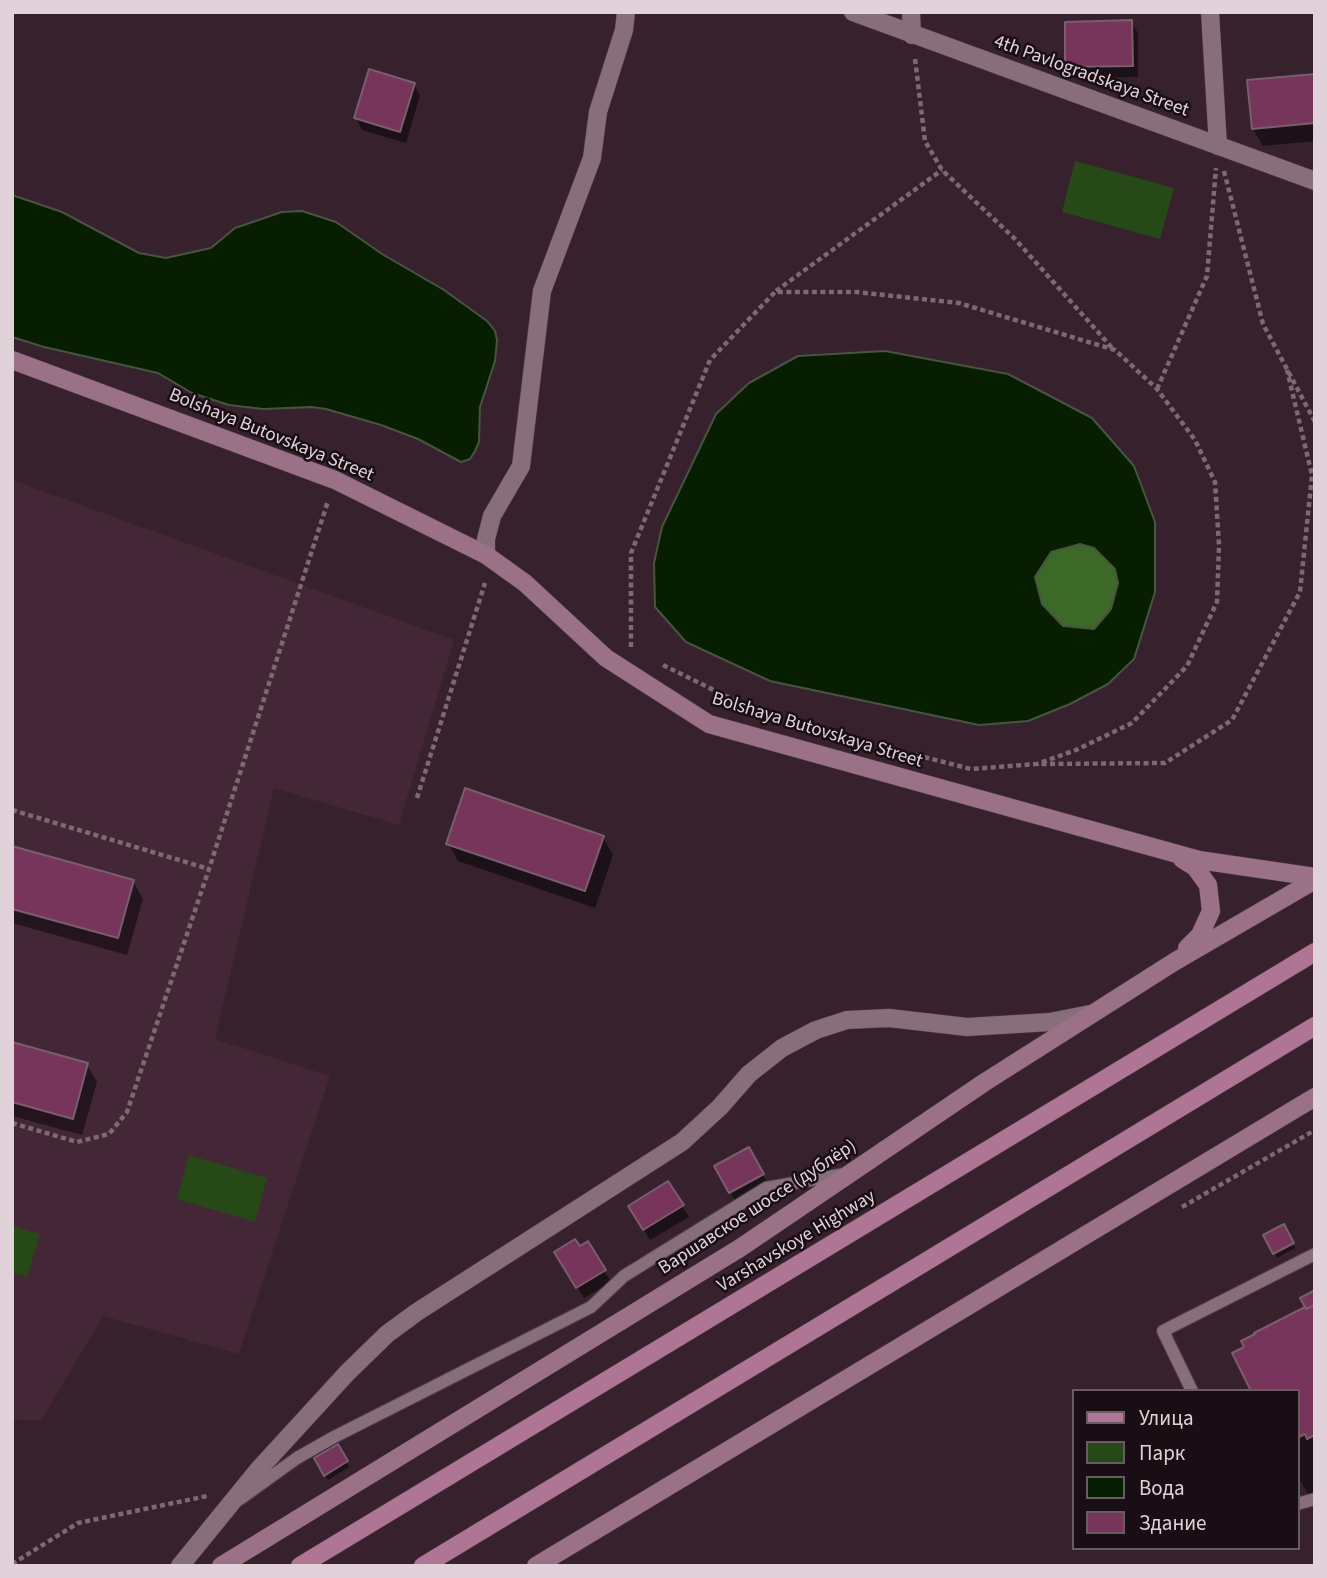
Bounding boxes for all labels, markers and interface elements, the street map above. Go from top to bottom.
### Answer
street label: 4th Pavlogradskaya Street [991,31,1191,123]
street label: Bolshaya Butovskaya Street [165,384,377,488]
street label: Bolshaya Butovskaya Street [709,688,925,774]
street label: Варшавское шоссе (дублёр) [655,1135,861,1281]
street label: Varshavskoye Highway [714,1186,880,1298]
legend [1072,1389,1299,1550]
text: Улица [1139,1403,1194,1433]
text: Парк [1139,1438,1185,1468]
text: Вода [1139,1473,1185,1503]
text: Здание [1139,1508,1207,1538]

